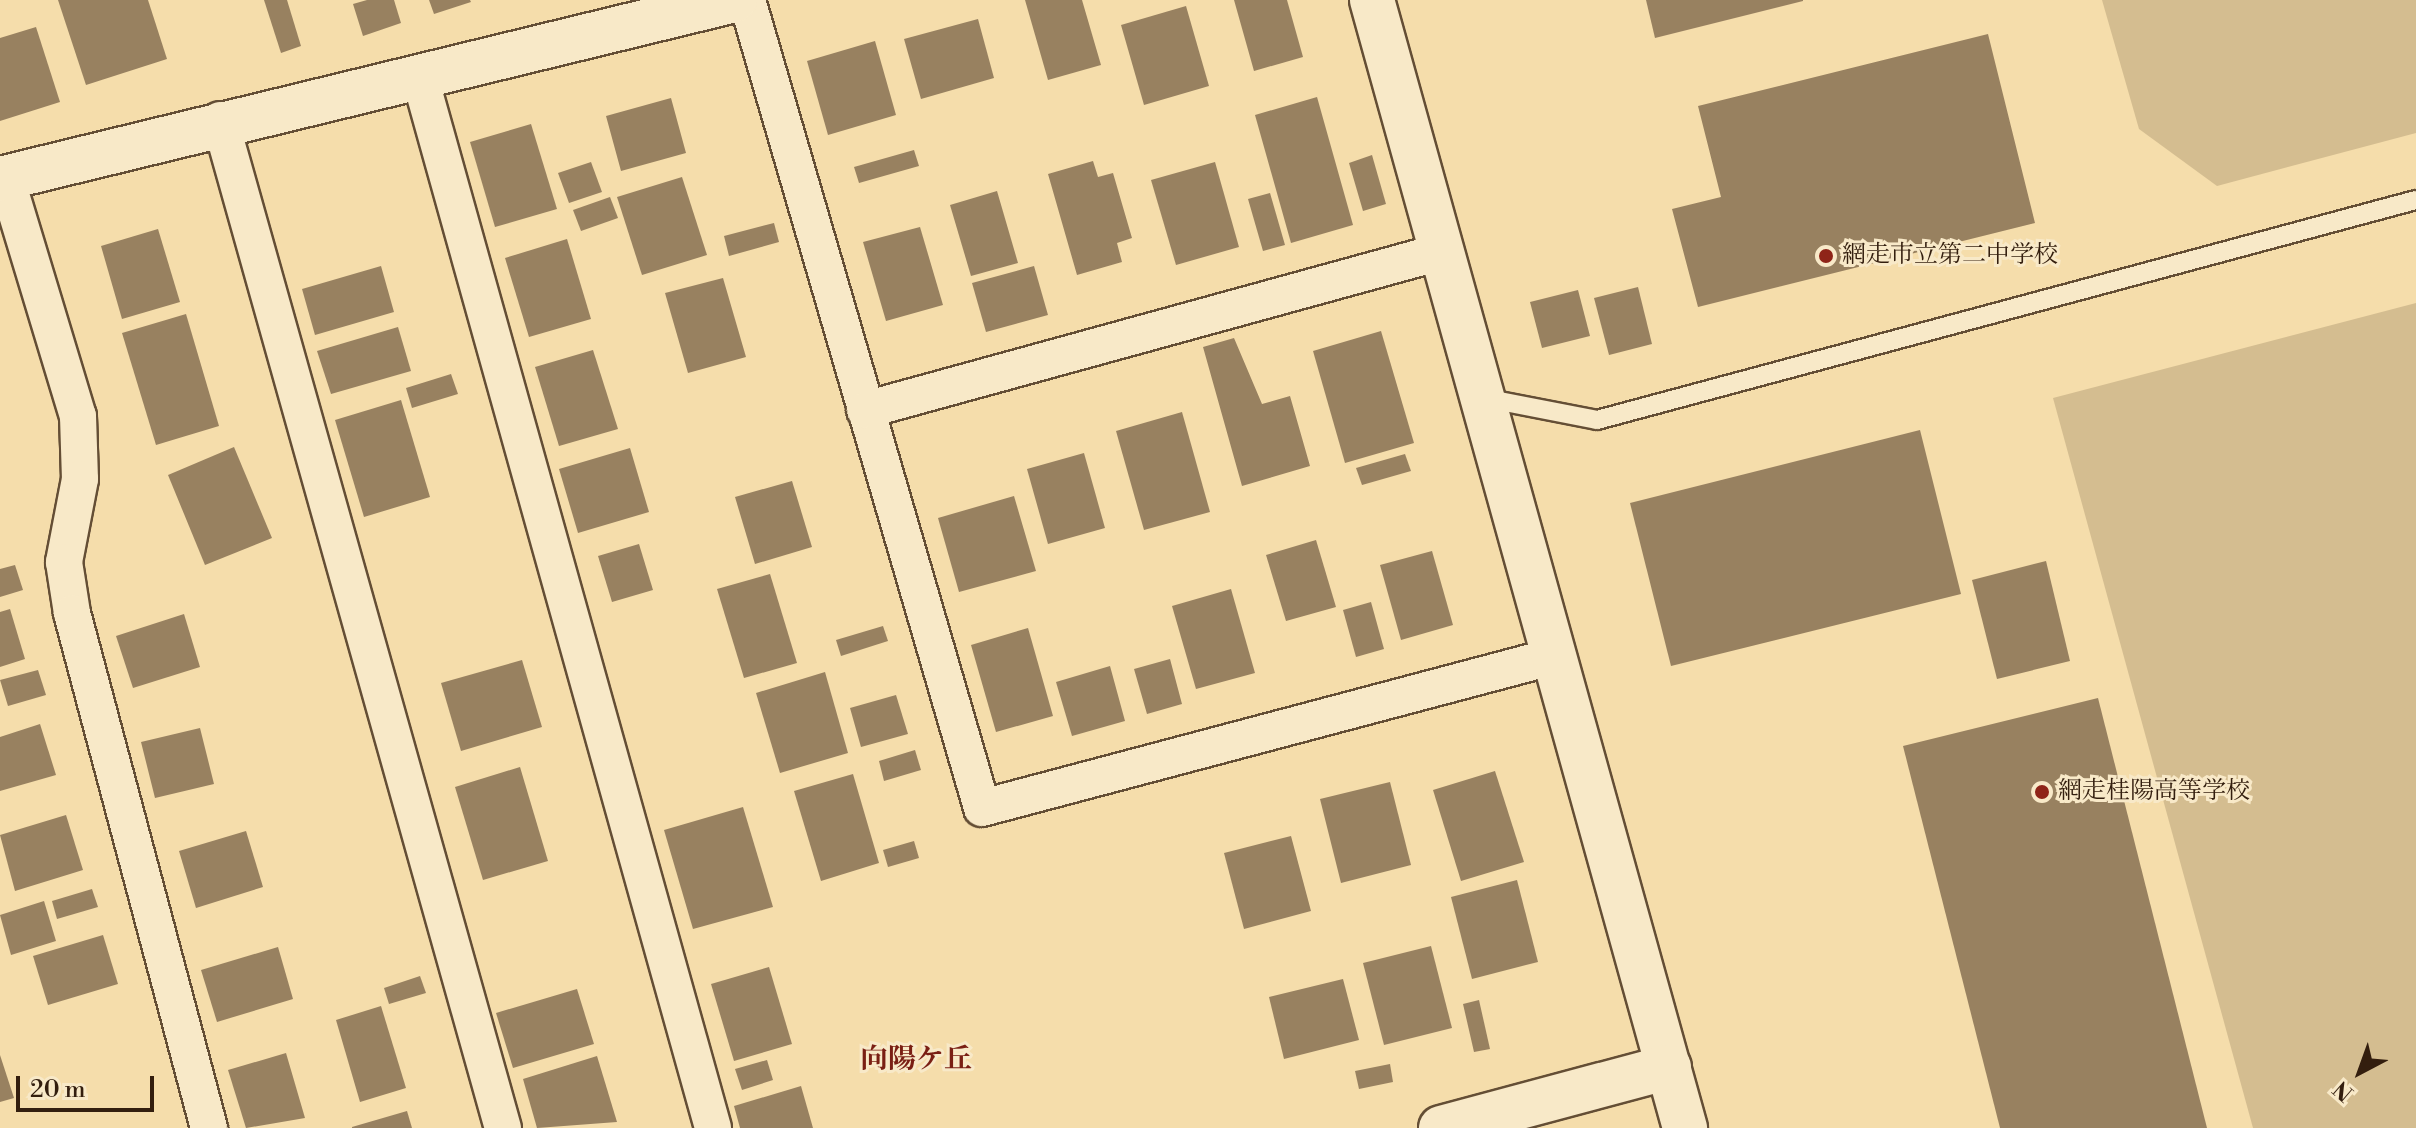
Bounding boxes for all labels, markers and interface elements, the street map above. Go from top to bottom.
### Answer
place label: 網走市立第二中学校 [1842,242,2058,270]
marker: 網走市立第二中学校 [1817,247,1835,265]
place label: 網走桂陽高等学校 [2058,778,2250,806]
marker: 網走桂陽高等学校 [2033,783,2051,801]
north arrow [2320,1032,2400,1112]
district label: 向陽ケ丘 [860,1043,972,1077]
scale bar [20,1060,158,1110]
text: 20 m [30,1075,86,1105]
text: N [2329,1075,2359,1106]

